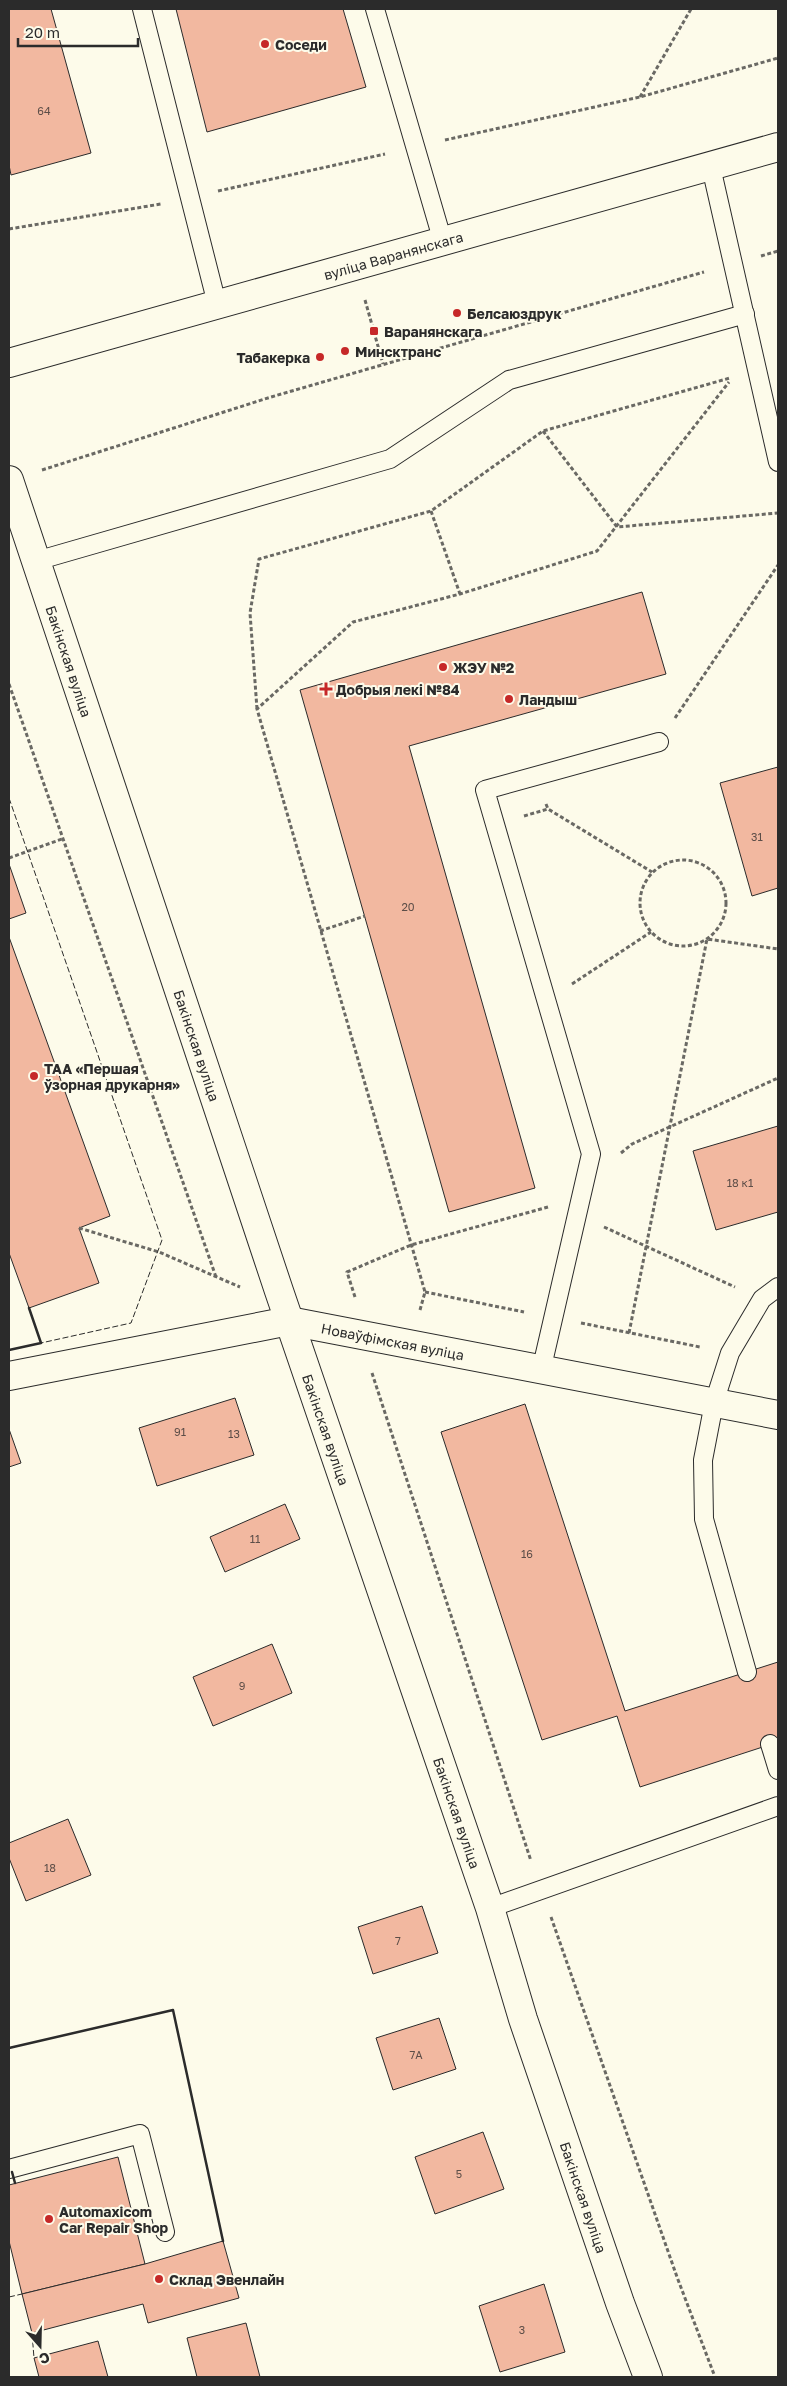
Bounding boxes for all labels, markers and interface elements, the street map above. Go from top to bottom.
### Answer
scale bar [18,15,138,47]
text: 20 m [25,23,60,41]
place label: Соседи [275,36,327,53]
marker: Соседи [259,38,271,50]
house number: 64 [37,104,51,117]
street label: вуліца Варанянскага [322,227,465,283]
place label: Белсаюздрук [467,305,562,322]
marker: Белсаюздрук [451,307,463,319]
place label: Варанянскага [384,323,482,340]
marker: Варанянскага [368,325,380,337]
place label: Минсктранс [355,343,441,360]
marker: Минсктранс [339,345,351,357]
place label: Табакерка [237,349,310,366]
marker: Табакерка [314,351,326,363]
street label: Бакінская вуліца [43,603,96,719]
place label: ЖЭУ №2 [453,659,515,676]
marker: ЖЭУ №2 [437,661,449,673]
place label: Добрыя лекі №84 [336,681,460,698]
marker: Добрыя лекі №84 [320,683,332,695]
place label: Ландыш [519,691,577,708]
marker: Ландыш [503,693,515,705]
house number: 31 [751,830,763,843]
house number: 20 [401,900,415,913]
street label: Бакінская вуліца [171,988,224,1103]
place label: ТАА «Першая ўзорная друкарня» [44,1060,180,1093]
marker: ТАА «Першая ўзорная друкарня» [28,1070,40,1082]
house number: 18 к1 [727,1176,753,1189]
street label: Новаўфімская вуліца [320,1319,466,1363]
street label: Бакінская вуліца [299,1372,353,1487]
house number: 91 [174,1425,186,1438]
house number: 13 [228,1427,240,1440]
house number: 11 [250,1532,260,1545]
house number: 16 [521,1547,533,1560]
house number: 9 [239,1679,245,1692]
street label: Бакінская вуліца [430,1755,484,1870]
house number: 18 [44,1861,56,1874]
house number: 7 [395,1934,401,1947]
house number: 7А [409,2048,423,2061]
street label: Бакінская вуліца [557,2139,611,2255]
house number: 5 [456,2167,462,2180]
place label: Automaxicom Car Repair Shop [59,2203,169,2236]
marker: Automaxicom Car Repair Shop [43,2213,55,2225]
place label: Склад Эвенлайн [169,2271,284,2288]
marker: Склад Эвенлайн [153,2273,165,2285]
north arrow [15,2321,65,2371]
house number: 3 [519,2323,525,2336]
text: С [37,2349,52,2368]

